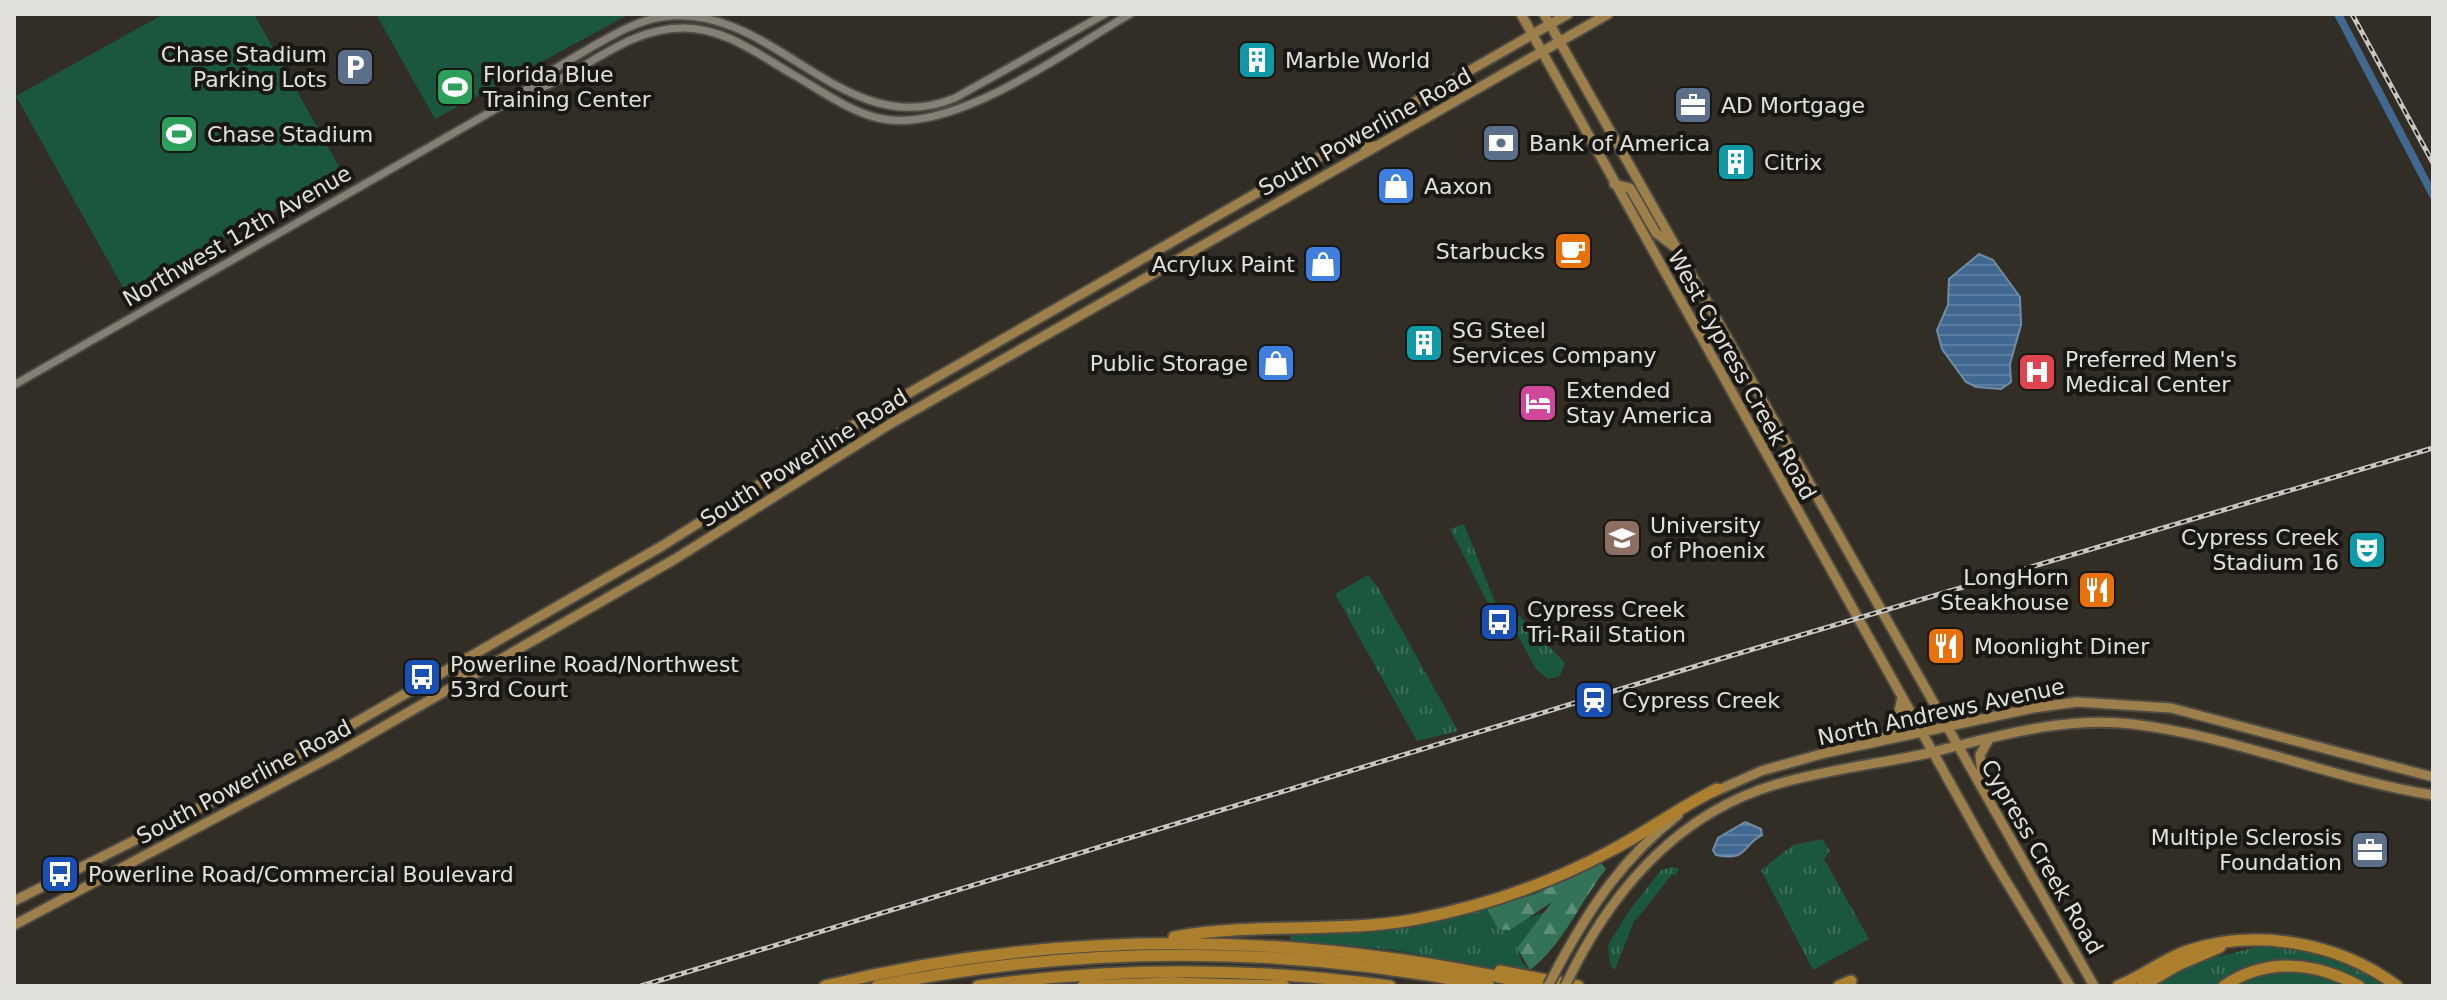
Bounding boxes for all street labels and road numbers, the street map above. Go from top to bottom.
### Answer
street label: South Powerline Road [1254,63,1476,201]
street label: Northwest 12th Avenue [118,160,356,312]
street label: West Cypress Creek Road [1663,246,1821,504]
street label: South Powerline Road [696,384,912,532]
street label: North Andrews Avenue [1815,674,2067,750]
street label: South Powerline Road [132,715,356,849]
street label: Cypress Creek Road [1976,755,2108,959]

